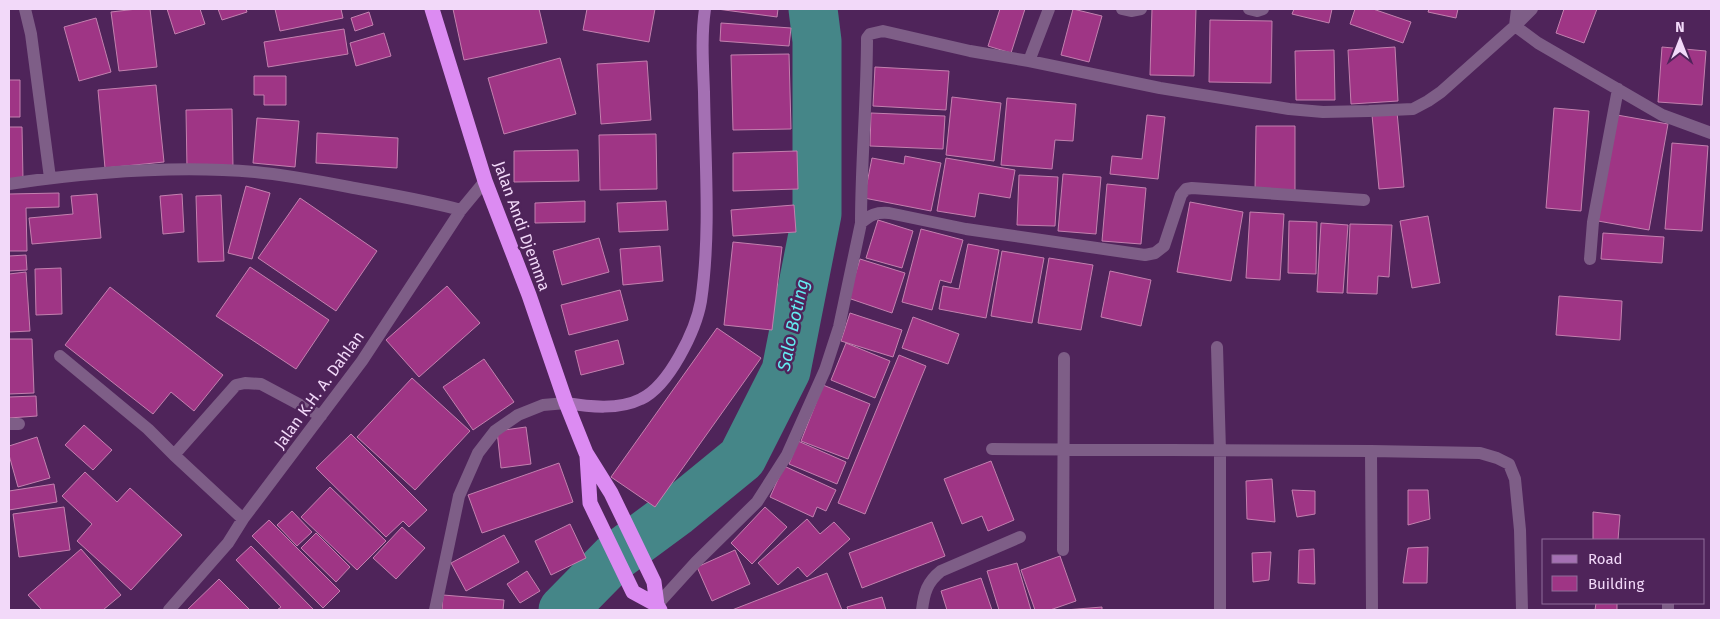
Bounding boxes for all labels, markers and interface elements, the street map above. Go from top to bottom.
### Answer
north arrow [1655,15,1705,65]
text: N [1675,19,1685,36]
street label: Jalan Andi Djemma [490,158,554,294]
water label: Salo Boting [772,277,813,374]
street label: Jalan K.H. A. Dahlan [270,327,368,453]
legend [1542,539,1705,604]
text: Road [1588,550,1623,568]
text: Building [1588,575,1644,593]

